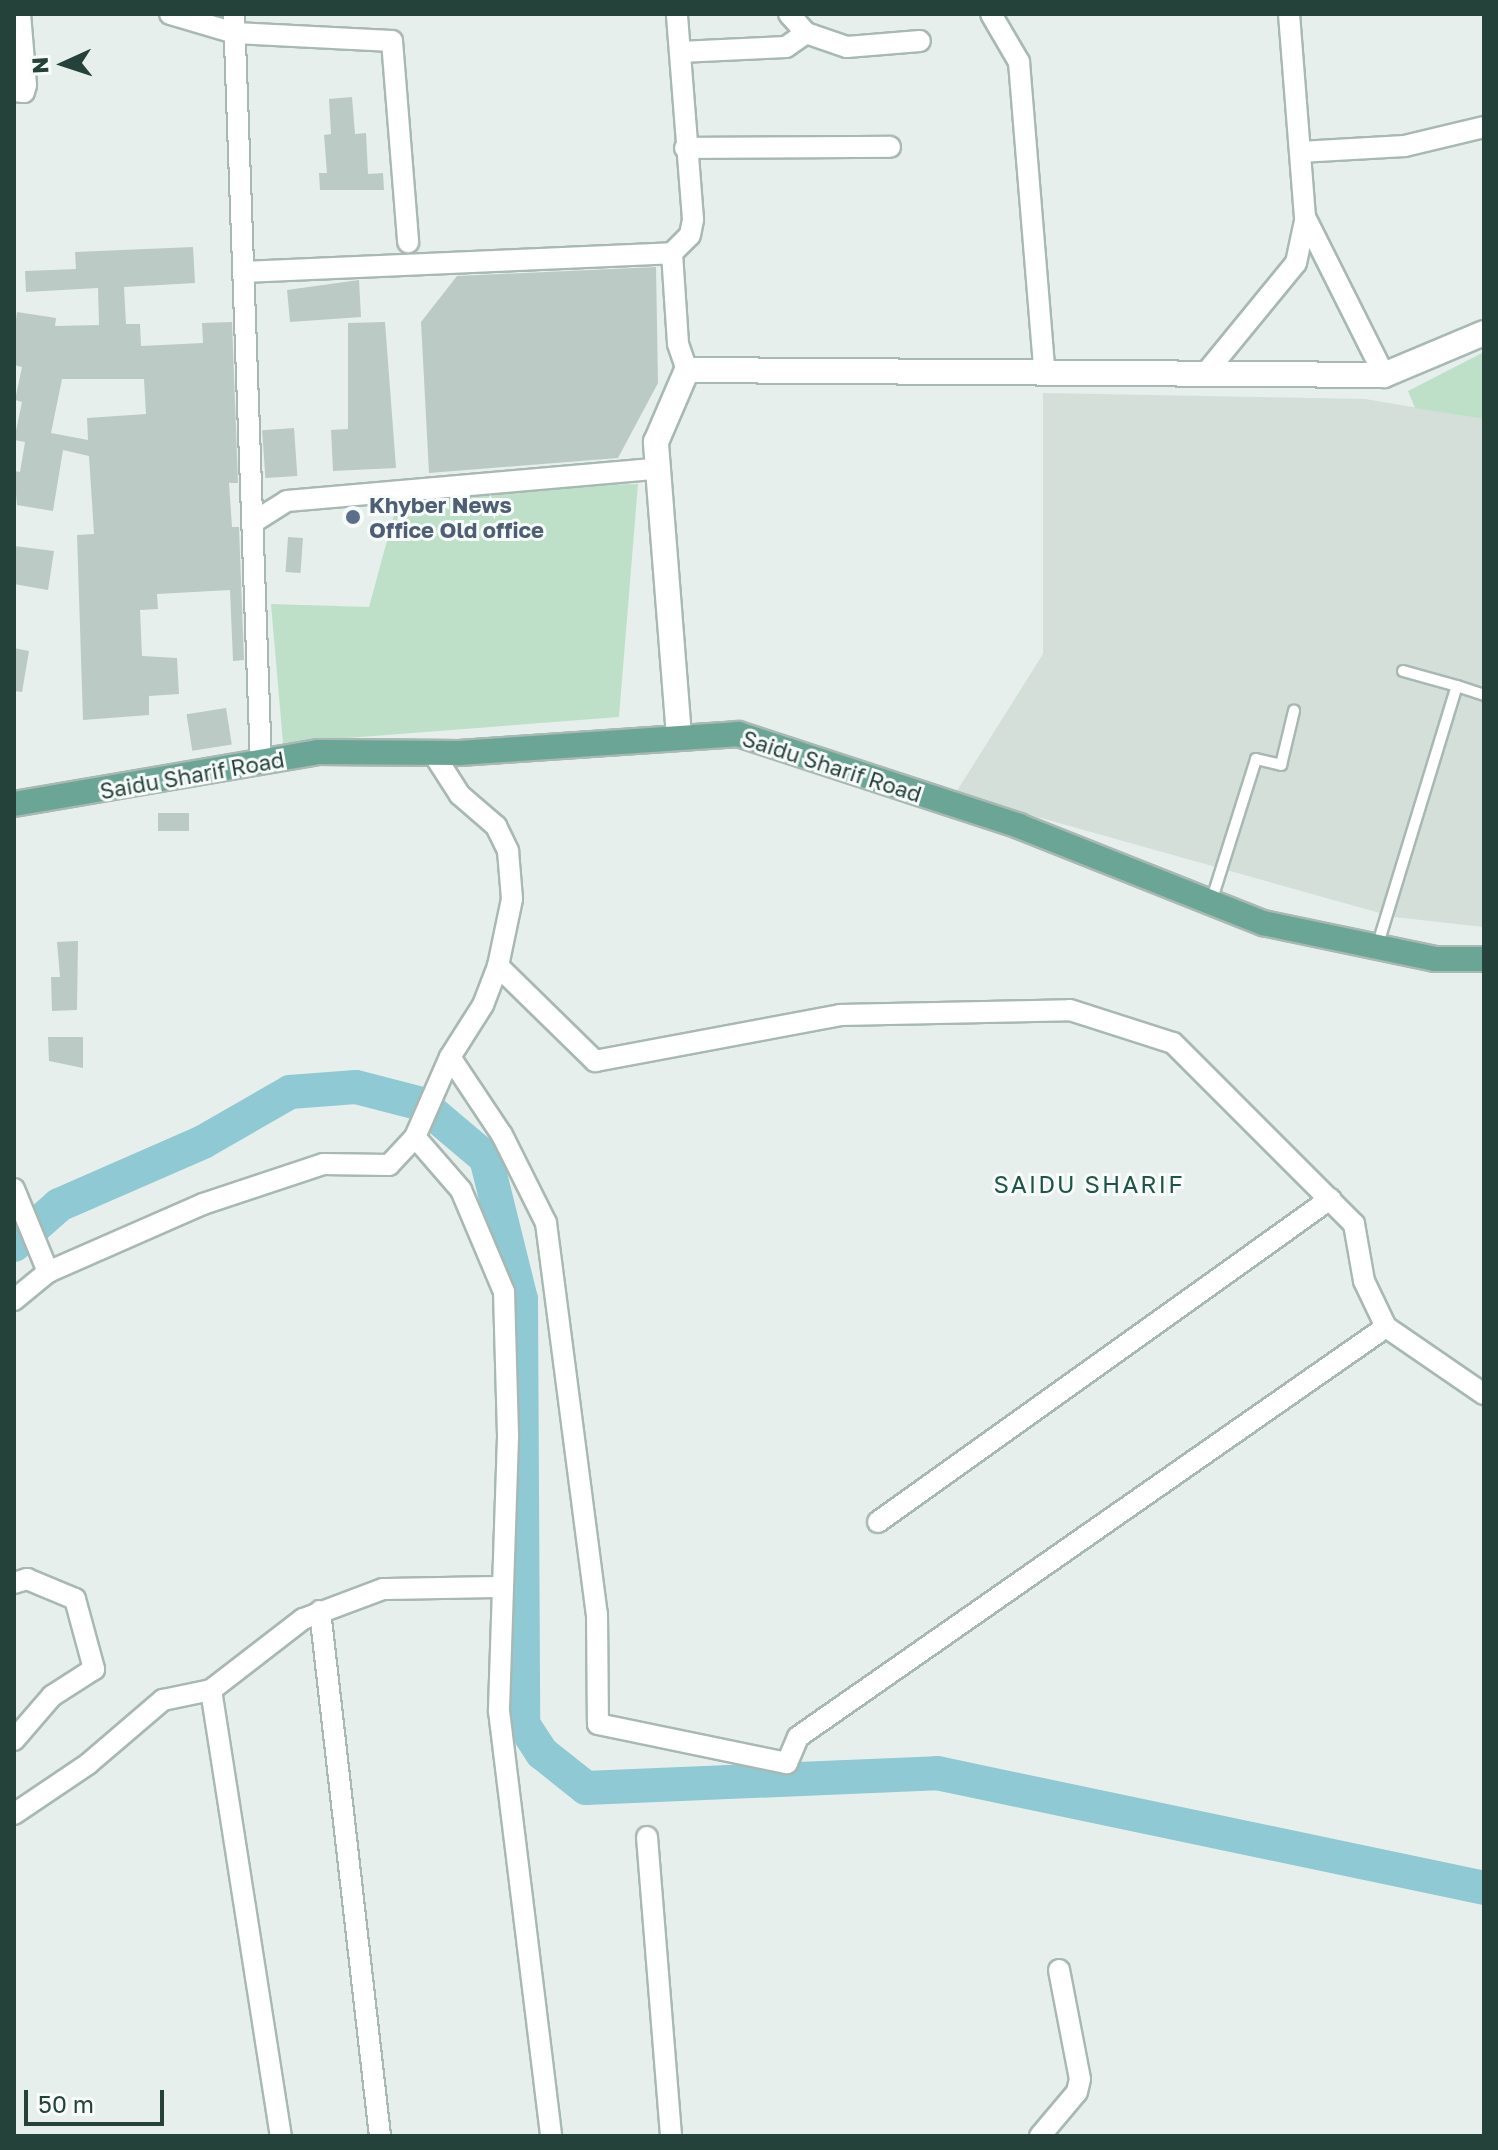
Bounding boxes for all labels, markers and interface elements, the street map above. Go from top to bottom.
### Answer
north arrow [24,24,104,104]
text: N [26,56,53,74]
place label: Khyber News Office Old office [369,491,544,542]
marker: Khyber News Office Old office [344,508,362,526]
street label: Saidu Sharif Road [739,725,925,807]
street label: Saidu Sharif Road [98,746,286,804]
district label: SAIDU SHARIF [994,1170,1184,1198]
scale bar [28,2074,168,2124]
text: 50 m [38,2089,94,2118]

